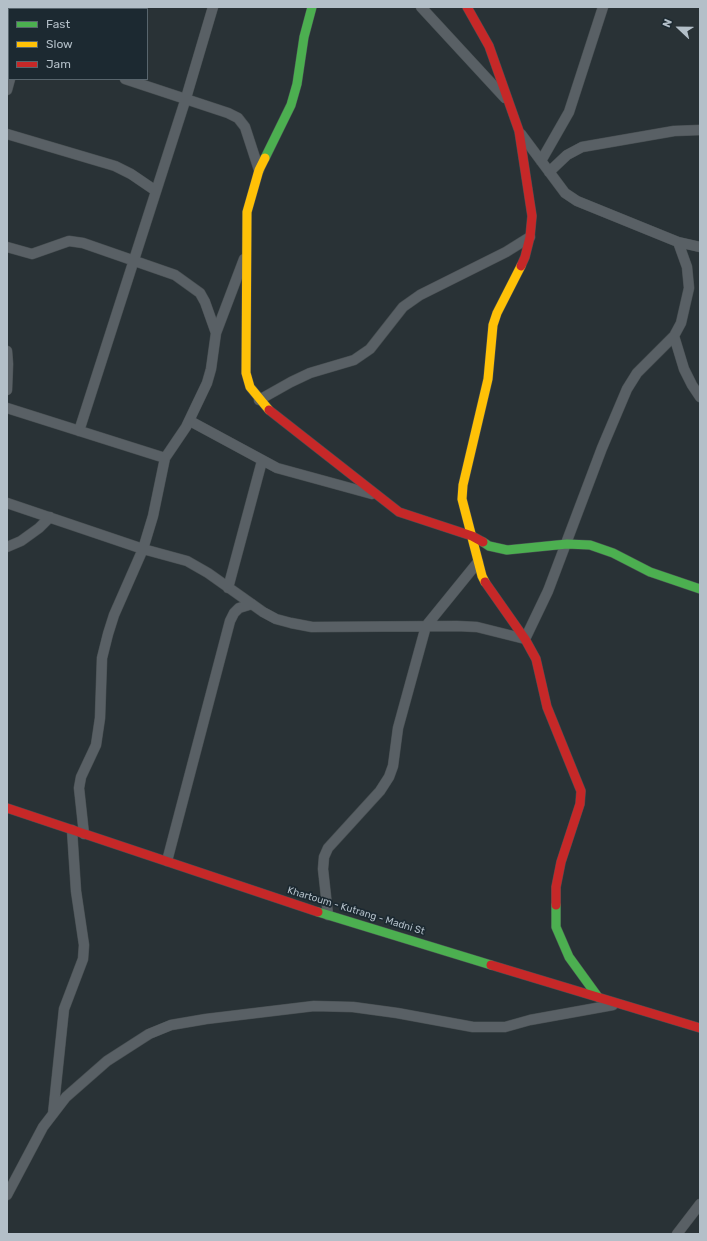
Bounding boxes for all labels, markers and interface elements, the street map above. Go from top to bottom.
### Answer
legend [8,8,148,80]
north arrow [659,8,699,48]
text: Fast [46,17,70,31]
text: N [660,17,675,29]
text: Slow [46,37,73,51]
text: Jam [46,57,71,71]
street label: Khartoum - Kutrang - Madni St [286,884,426,938]

